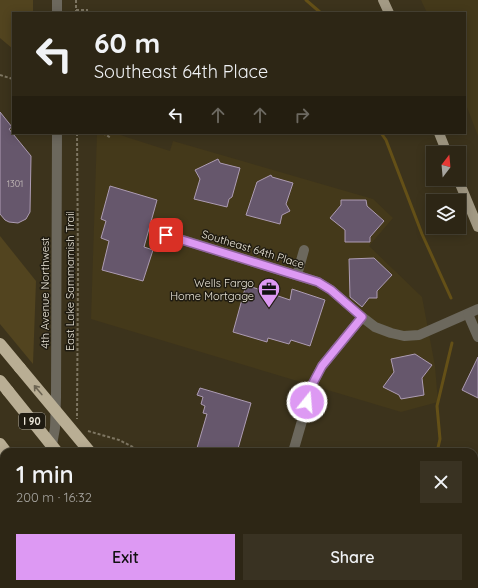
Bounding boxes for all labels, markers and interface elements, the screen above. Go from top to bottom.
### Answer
text: 60 m [94,25,160,60]
icon: left [28,28,80,80]
text: Southeast 64th Place [94,60,268,83]
icon: left [165,104,187,126]
icon: ahead [207,104,229,126]
icon: ahead [249,104,271,126]
icon: right [291,104,313,126]
north arrow [426,146,466,186]
map controls [426,146,466,234]
house number: 1301 [7,178,23,189]
button: layers [426,194,466,234]
street label: East Lake Sammamish Trail [63,211,77,351]
pin [149,218,183,252]
icon: arrive [155,224,177,246]
street label: Southeast 64th Place [200,227,306,271]
street label: 4th Avenue Northwest [38,237,52,349]
place label: Wells Fargo Home Mortgage [170,276,254,303]
office icon: Wells Fargo Home Mortgage [256,276,282,309]
position arrow [286,381,328,423]
one-way arrow [34,384,43,395]
road number: I 90 [19,413,45,429]
text: 1 min [16,459,74,489]
button: close [420,461,462,503]
text: 200 m · 16:32 [16,489,92,505]
button: Exit [16,534,235,580]
button: Share [243,534,462,580]

